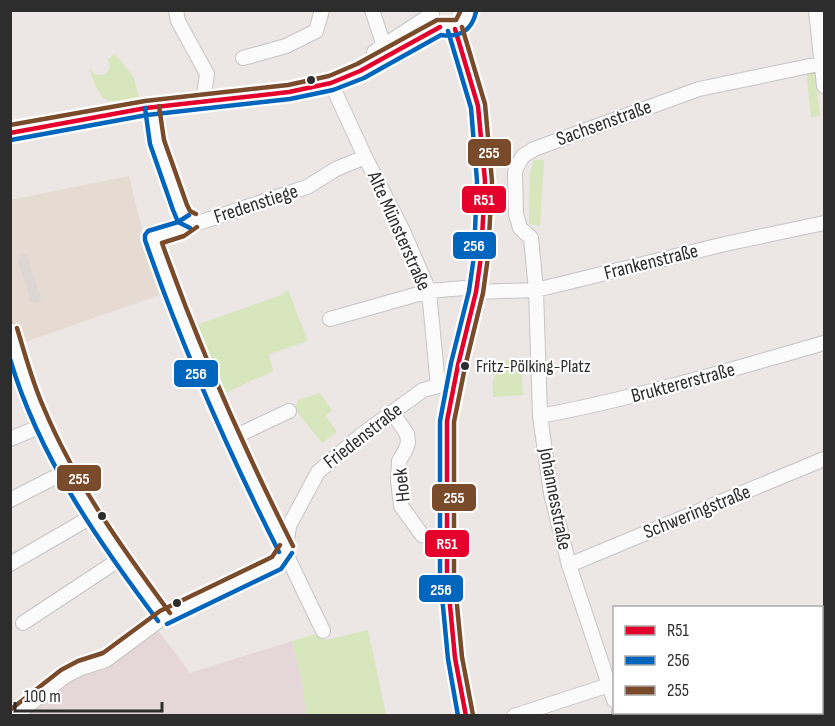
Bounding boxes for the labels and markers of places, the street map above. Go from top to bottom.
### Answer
unlabelled marker [305,74,317,86]
place label: Fritz-Pölking-Platz [476,356,591,377]
marker: Fritz-Pölking-Platz [459,360,471,372]
unlabelled marker [96,510,108,522]
unlabelled marker [171,597,183,609]

